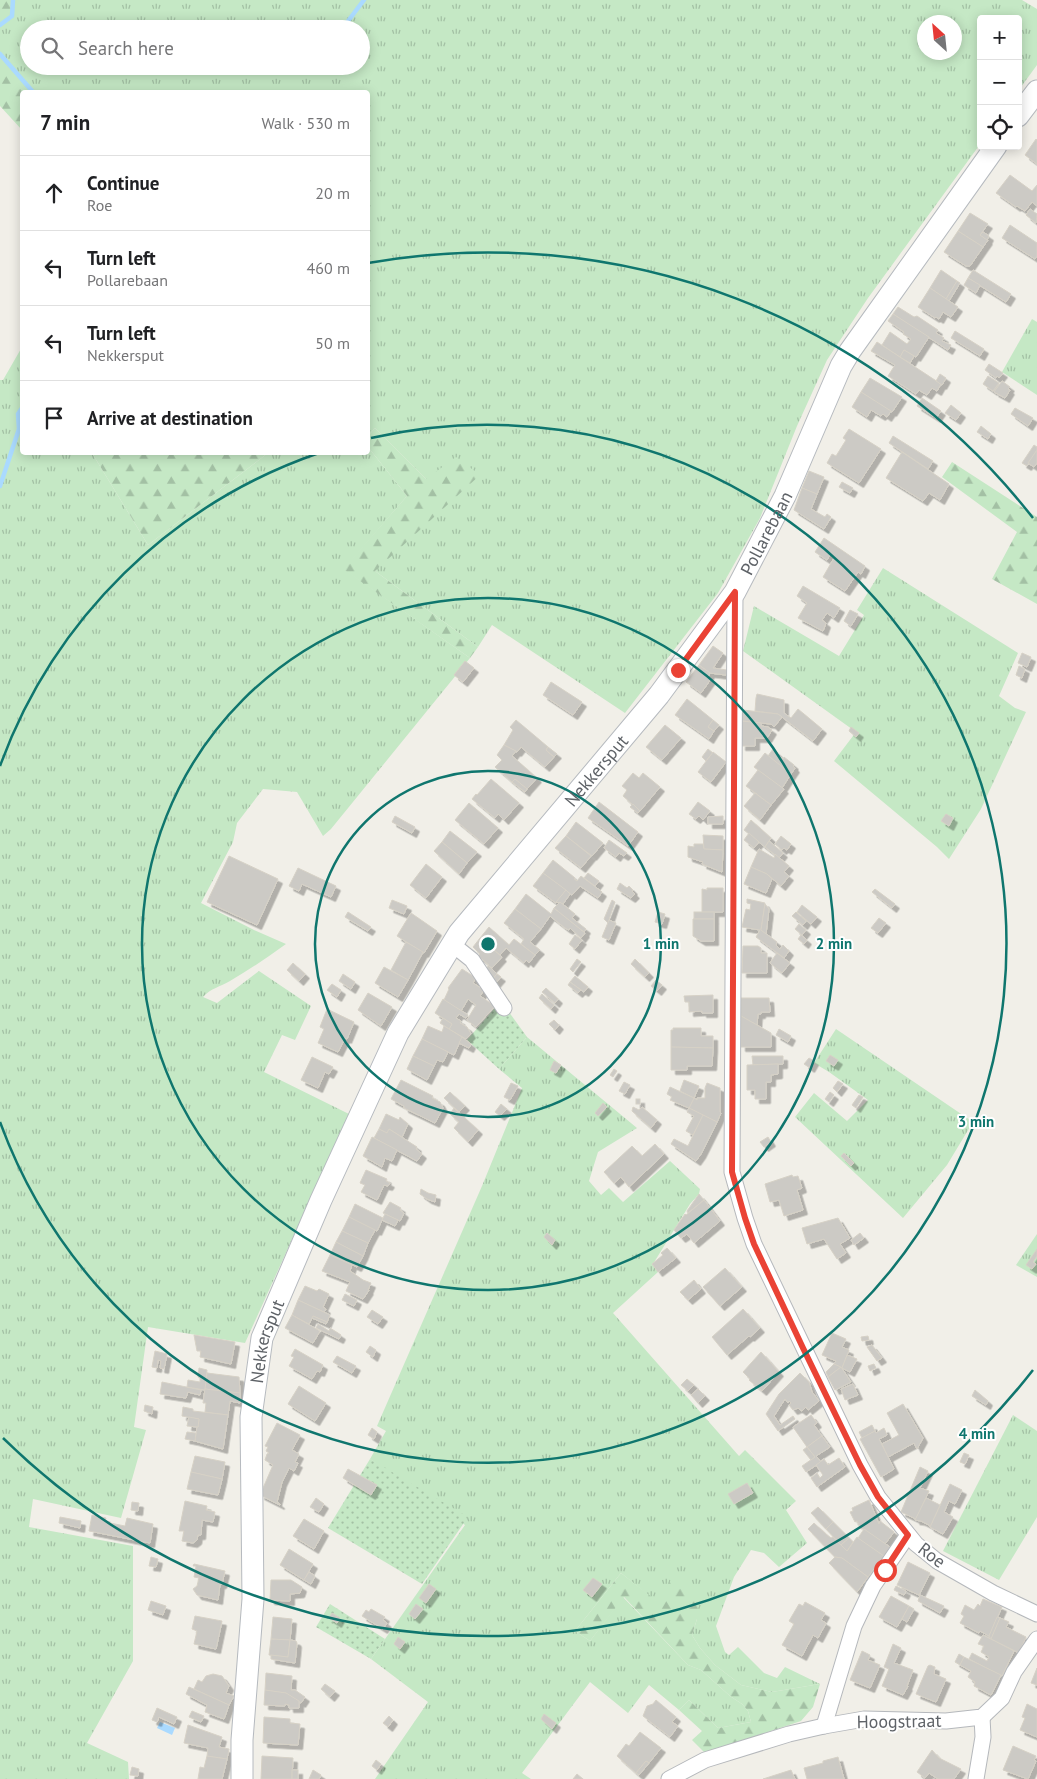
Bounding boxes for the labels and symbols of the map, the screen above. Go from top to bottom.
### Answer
north arrow [917,15,962,60]
street label: Pollarebaan [735,487,797,579]
route end [667,659,690,682]
street label: Nekkersput [559,730,633,811]
text: 1 min [643,934,679,953]
text: 2 min [816,934,852,953]
centre of rings [479,935,497,953]
text: 3 min [958,1112,994,1131]
street label: Nekkersput [244,1296,289,1385]
text: 4 min [959,1424,995,1443]
street label: Roe [914,1537,950,1573]
route start [874,1559,897,1582]
street label: Hoogstraat [856,1709,942,1733]

